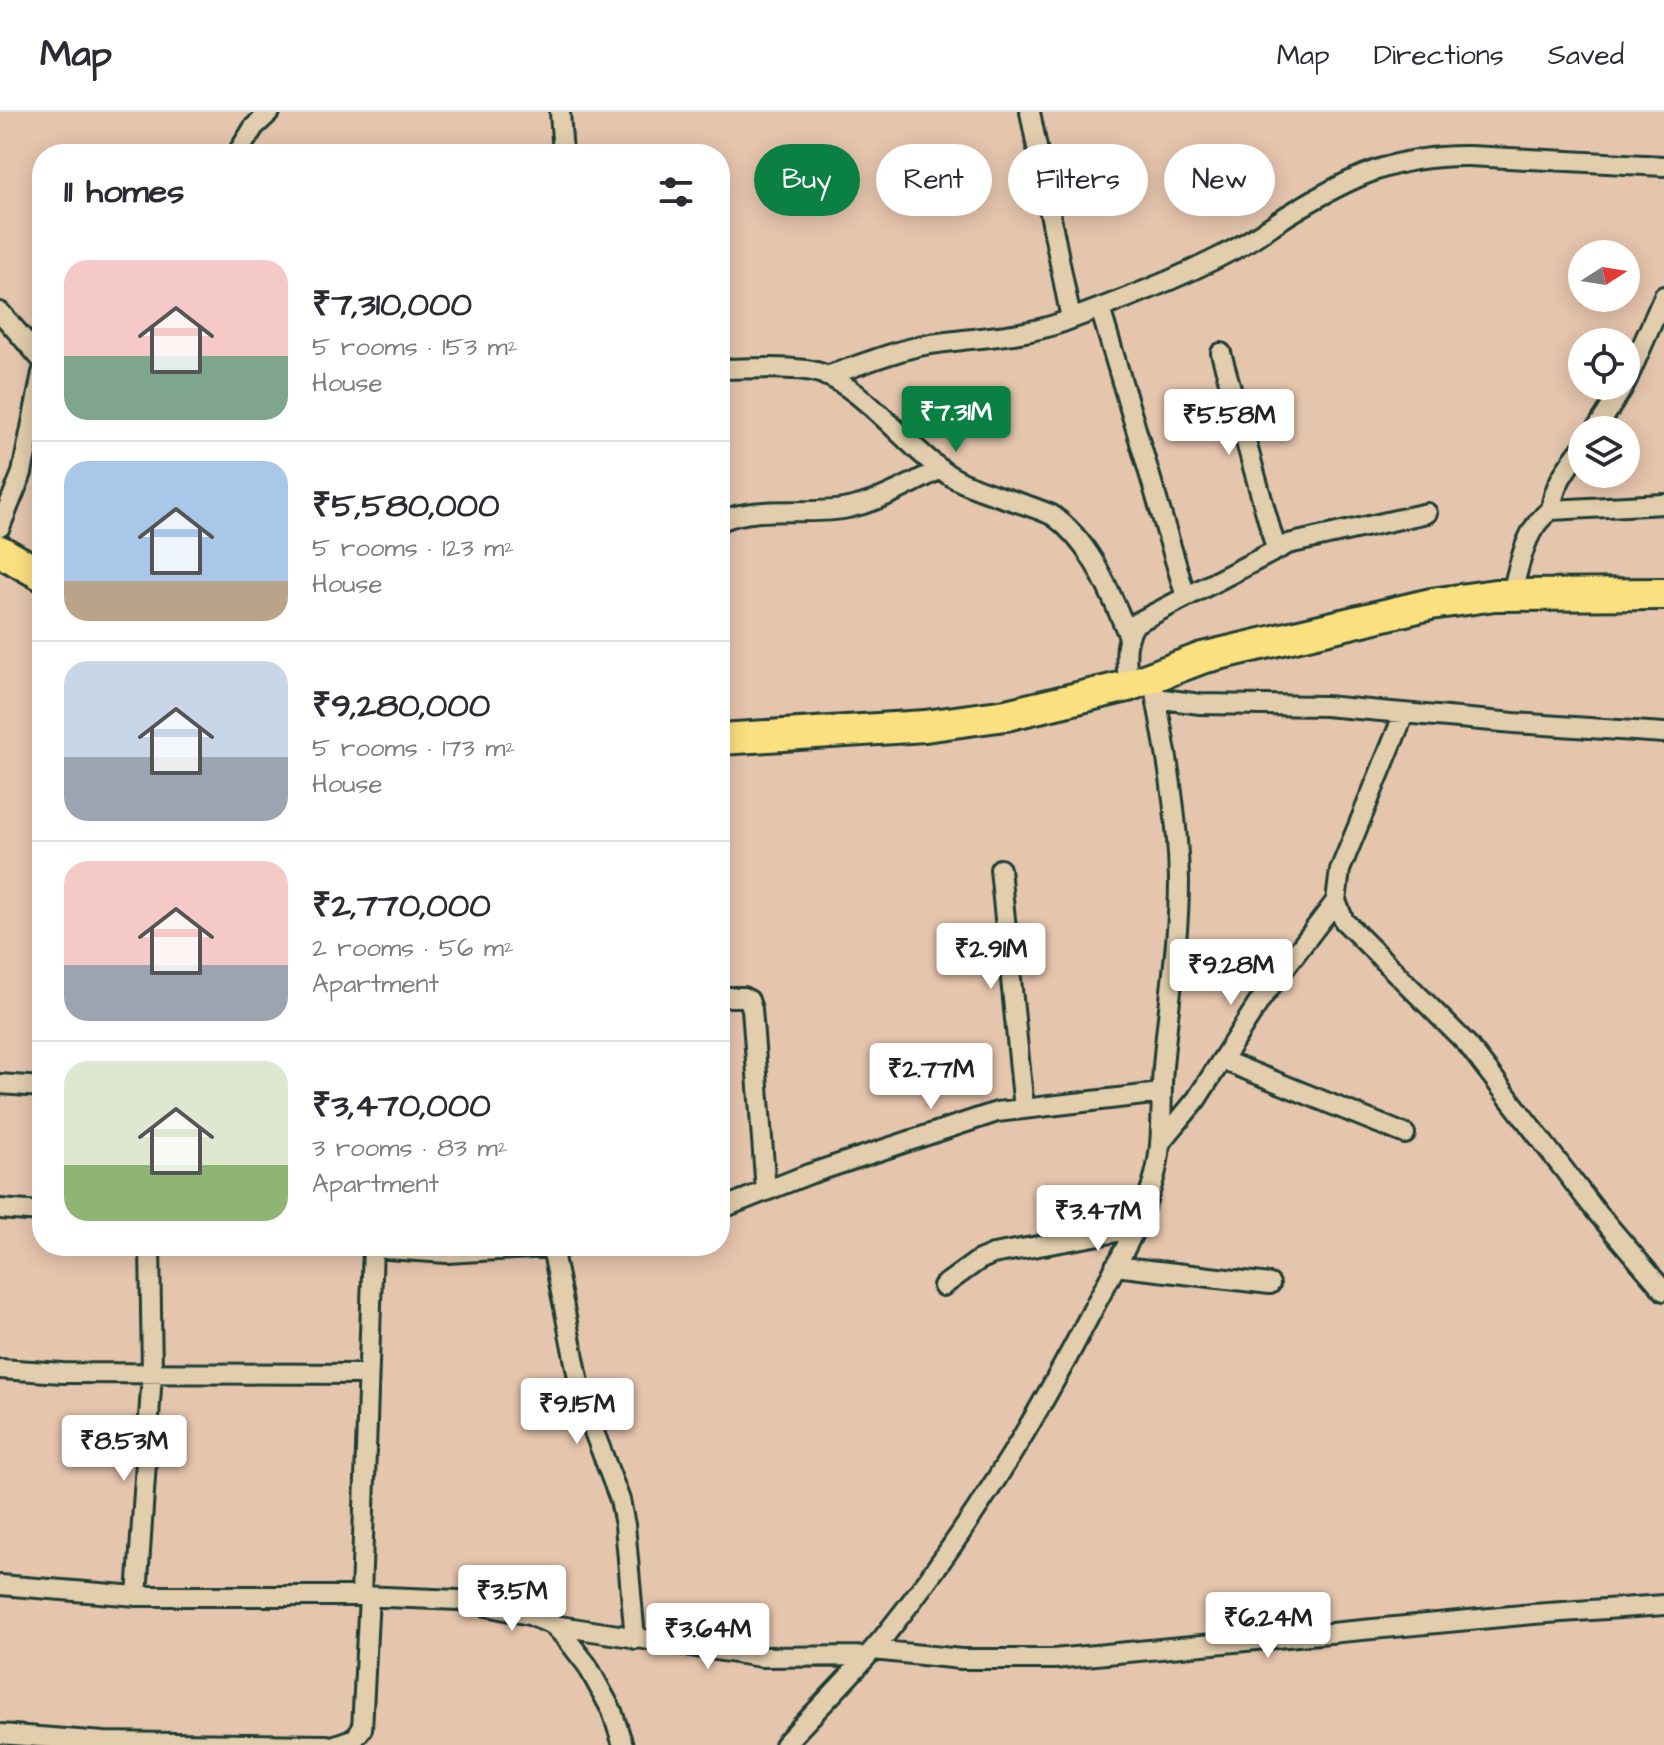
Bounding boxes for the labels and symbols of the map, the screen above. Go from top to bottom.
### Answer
north arrow [1568,240,1640,312]
pin: ₹7.31M [891,386,1021,454]
pin: ₹5.58M [1164,389,1294,457]
pin: ₹2.91M [926,923,1056,991]
pin: ₹9.28M [1166,939,1296,1007]
pin: ₹2.77M [866,1043,996,1111]
pin: ₹3.47M [1033,1185,1163,1253]
pin: ₹9.15M [512,1378,642,1446]
pin: ₹8.53M [59,1415,189,1483]
pin: ₹3.5M [456,1565,568,1633]
pin: ₹6.24M [1203,1592,1333,1660]
pin: ₹3.64M [643,1603,773,1671]

